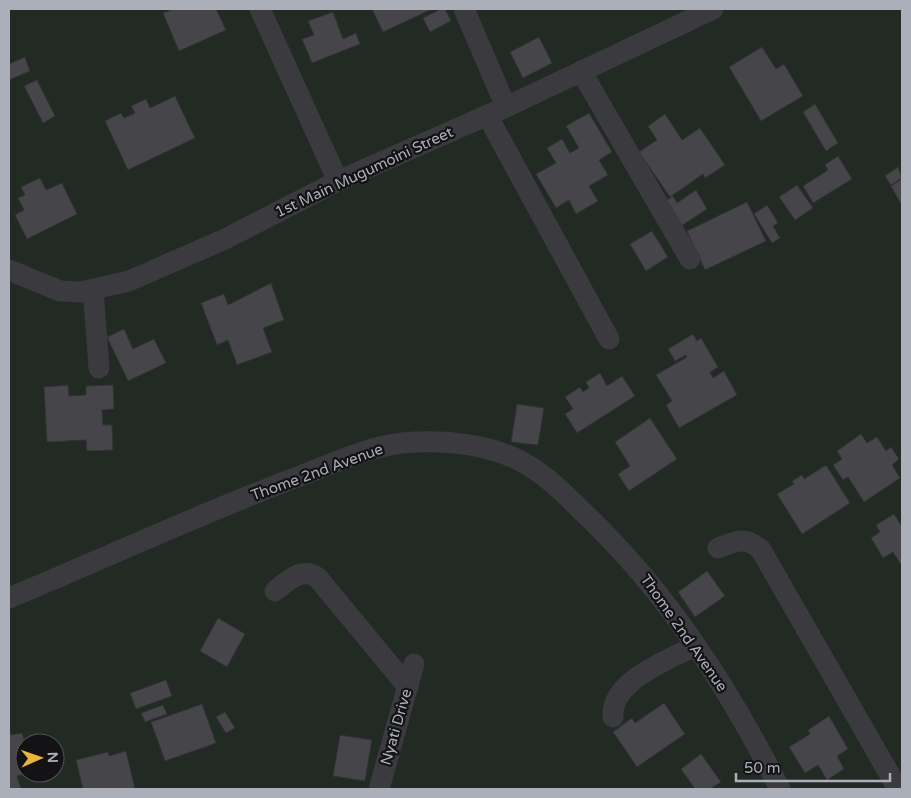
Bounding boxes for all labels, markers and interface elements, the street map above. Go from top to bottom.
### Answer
street label: 1st Main Mugumoini Street [272,123,456,221]
street label: Thome 2nd Avenue [249,440,385,504]
street label: Thome 2nd Avenue [637,571,731,695]
street label: Nyati Drive [377,687,415,767]
north arrow [15,733,65,783]
scale bar [736,750,890,782]
text: N [44,752,61,763]
text: 50 m [744,759,781,777]

